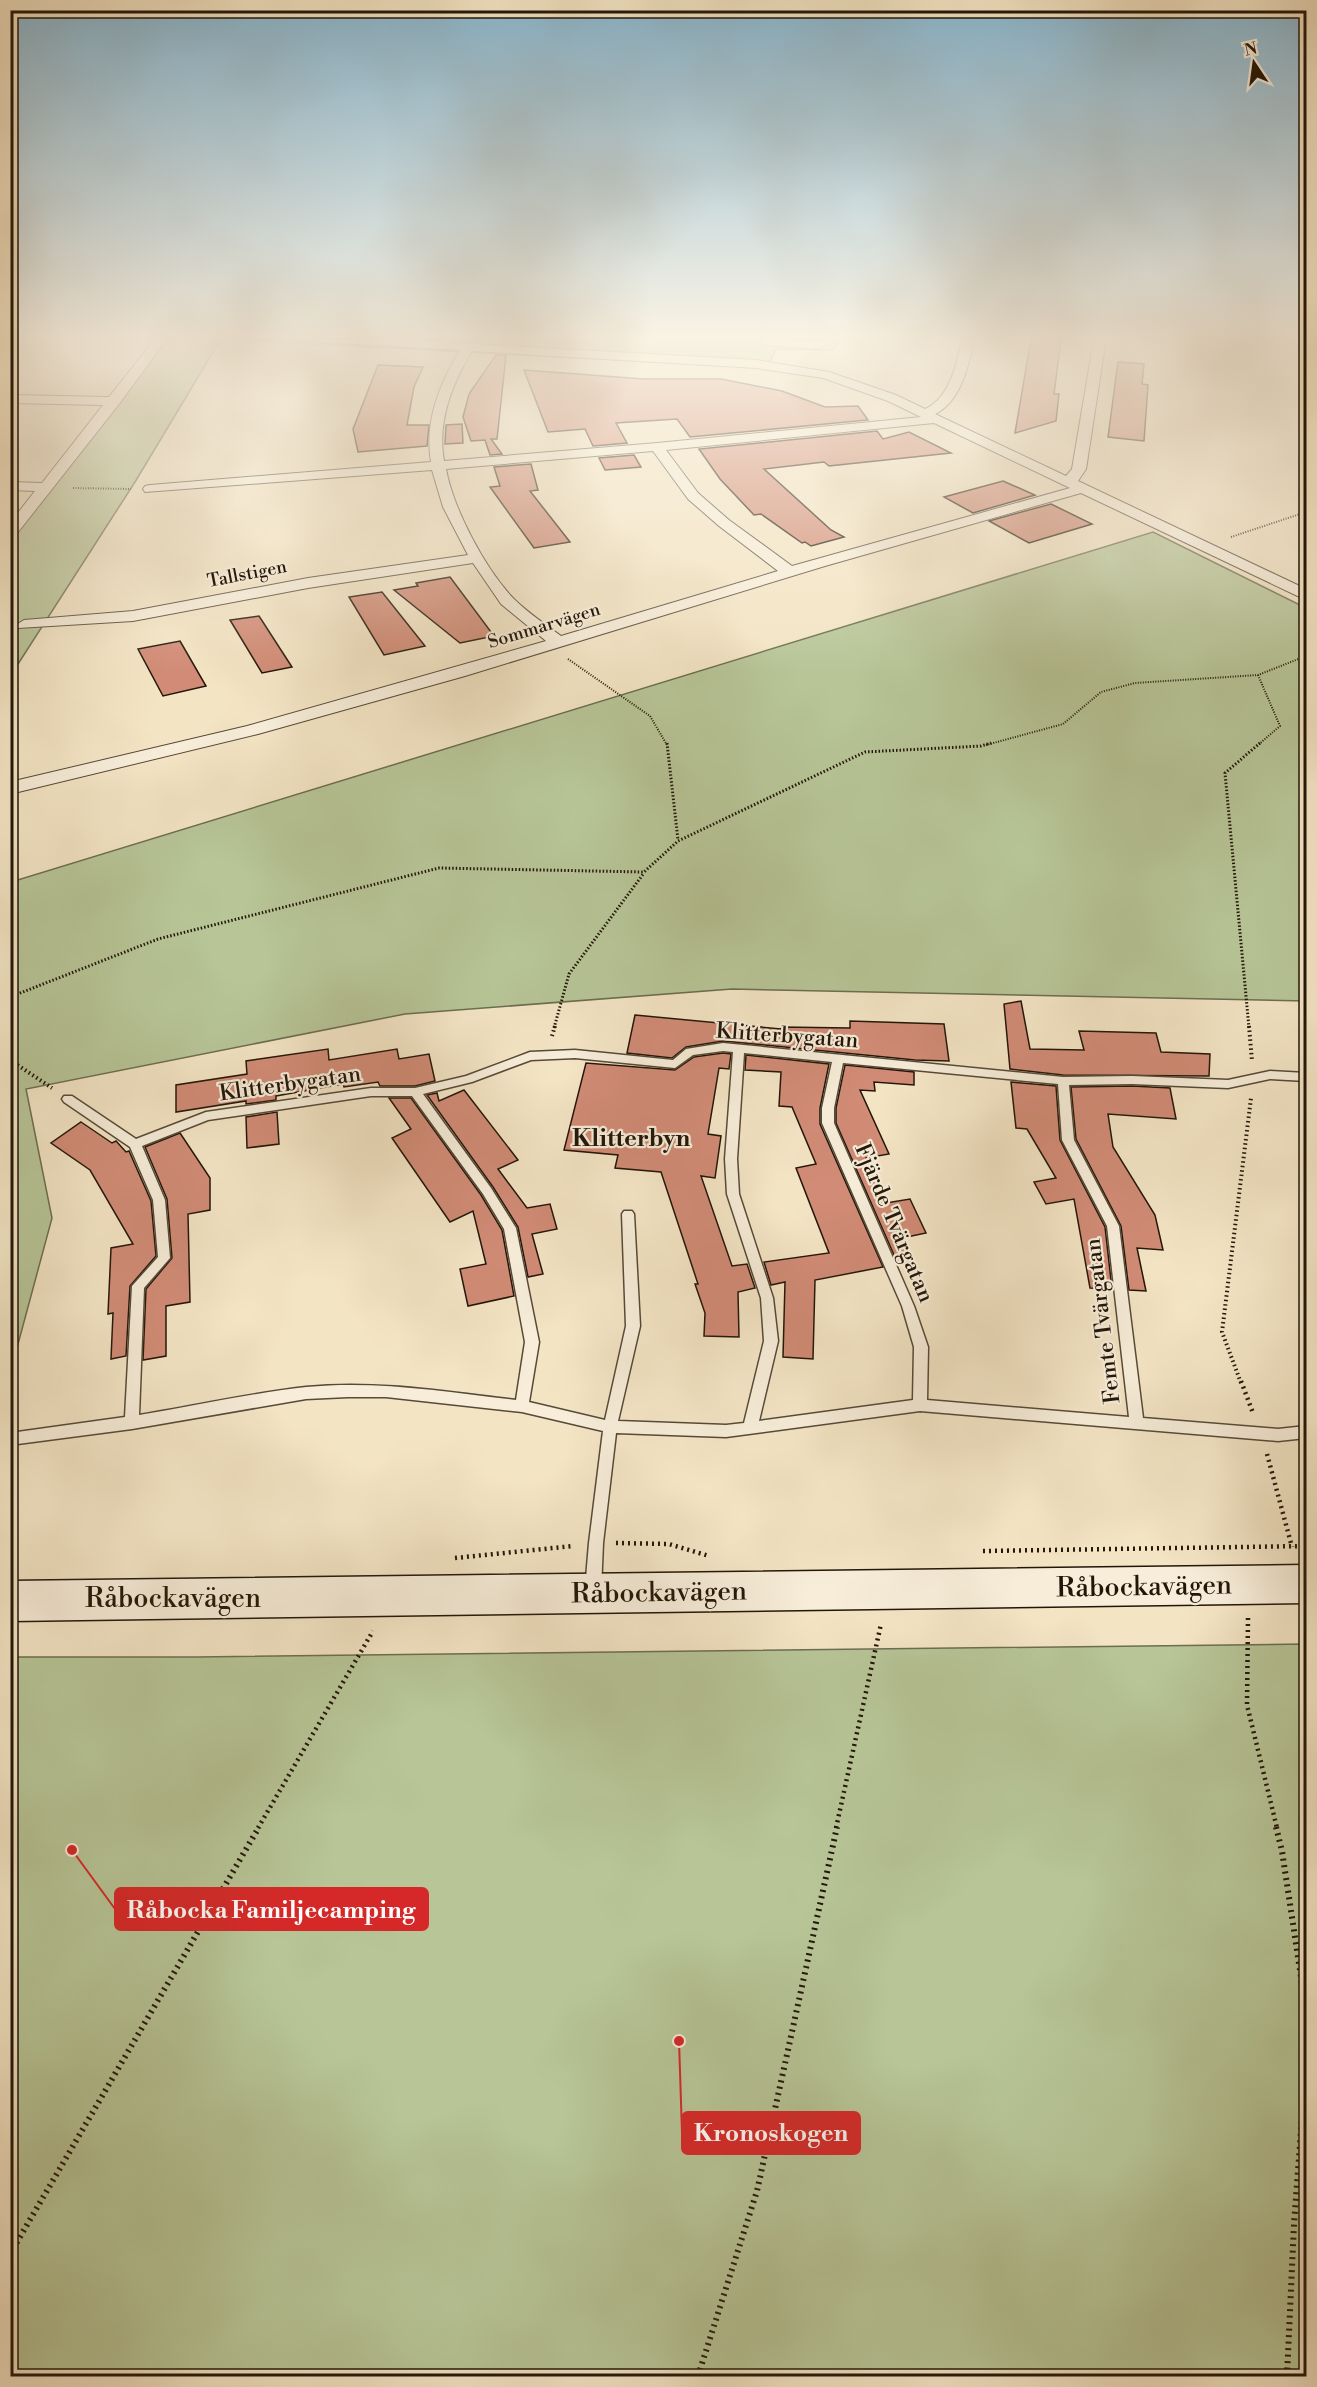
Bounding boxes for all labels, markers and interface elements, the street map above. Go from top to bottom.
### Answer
north arrow [1224,33,1284,93]
text: N [1242,38,1260,61]
street label: Tallstigen [205,555,289,593]
street label: Sommarvägen [485,598,603,654]
street label: Klitterbygatan [715,1018,859,1054]
street label: Klitterbygatan [217,1061,363,1107]
district label: Klitterbyn [572,1124,690,1154]
street label: Fjärde Tvärgatan [848,1140,940,1306]
street label: Femte Tvärgatan [1079,1237,1127,1405]
street label: Råbockavägen [1056,1568,1232,1606]
street label: Råbockavägen [571,1574,747,1612]
street label: Råbockavägen [85,1582,261,1616]
callout: Råbocka Familjecamping [115,1888,428,1930]
text: Råbocka Familjecamping [127,1896,417,1926]
callout: Kronoskogen [682,2112,860,2154]
text: Kronoskogen [694,2119,849,2149]

